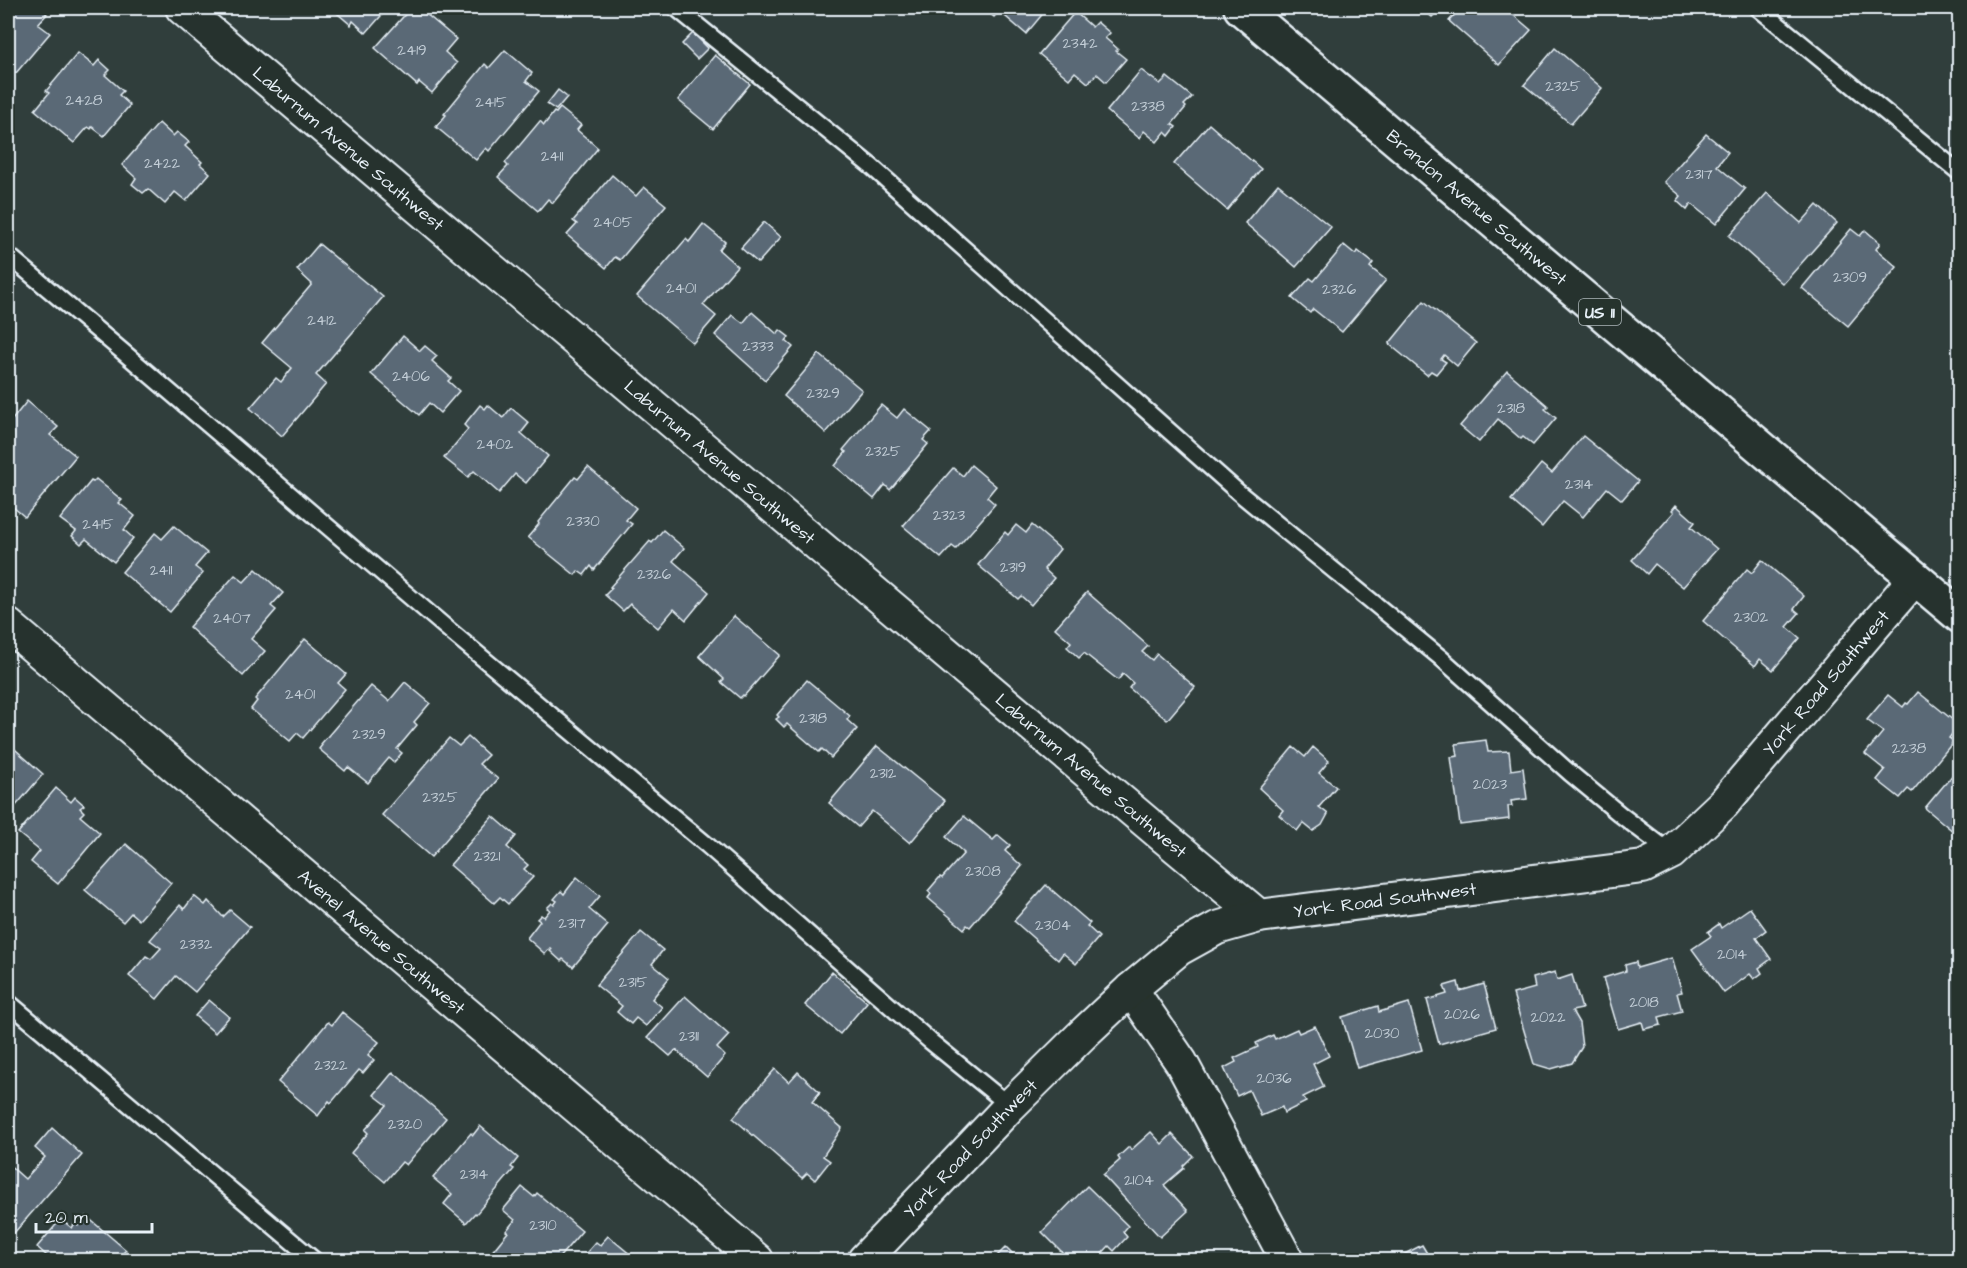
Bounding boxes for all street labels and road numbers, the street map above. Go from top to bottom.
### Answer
street label: Laburnum Avenue Southwest [247,61,450,238]
street label: Brandon Avenue Southwest [1381,124,1573,292]
road number: US 11 [1579,299,1621,325]
street label: Laburnum Avenue Southwest [618,374,821,551]
street label: York Road Southwest [1757,604,1896,761]
street label: Laburnum Avenue Southwest [990,688,1193,865]
street label: Avenel Avenue Southwest [292,864,471,1021]
street label: York Road Southwest [1292,876,1479,924]
street label: York Road Southwest [898,1073,1044,1224]

